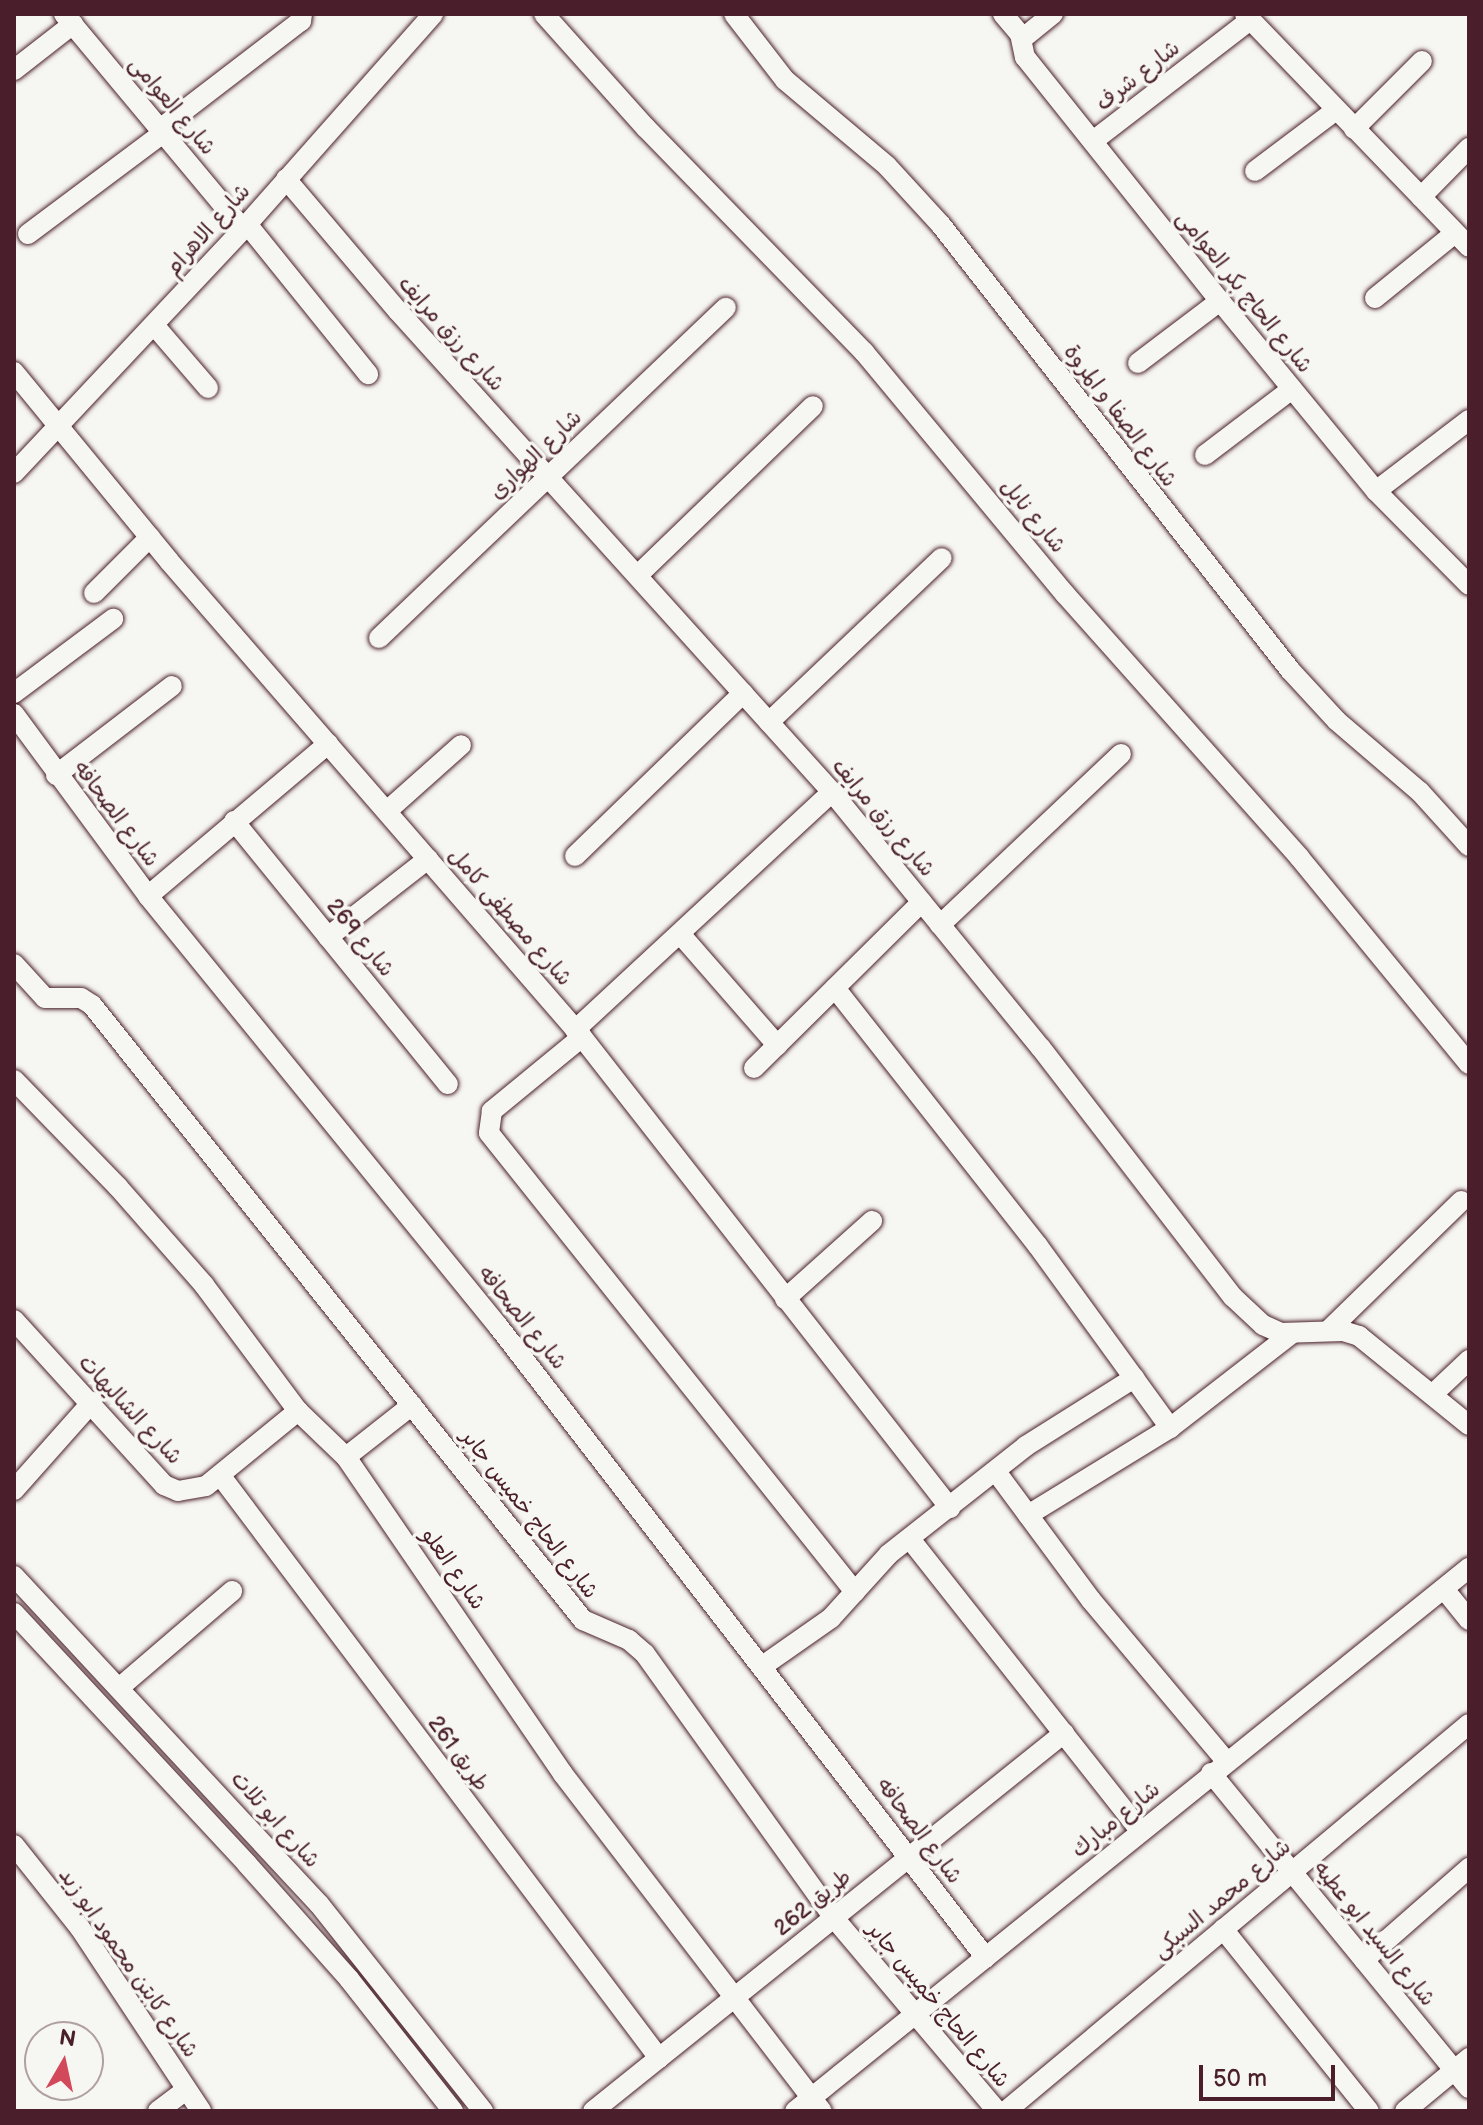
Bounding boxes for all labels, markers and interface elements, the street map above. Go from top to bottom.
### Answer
street label: شارع شرف [1091,35,1185,117]
street label: شارع العوامى [123,51,221,161]
street label: شارع الاهرام [160,179,256,281]
street label: شارع الحاج بكر العوامى [1170,205,1318,379]
street label: شارع رزق مرايف [392,271,510,397]
street label: شارع الصفا و المروة [1058,339,1182,493]
street label: شارع الهوارى [484,405,588,505]
street label: شارع نايل [995,473,1071,559]
street label: شارع رزق مرايف [826,754,940,882]
street label: شارع الصحافه [68,756,164,872]
street label: شارع مصطفى كامل [443,842,577,992]
street label: شارع 269 [321,894,399,982]
street label: شارع الصحافه [472,1261,572,1375]
street label: شارع الشاليهات [73,1350,187,1470]
street label: شارع الحاج خميس جابر [455,1424,603,1604]
street label: شارع العلو [415,1523,491,1615]
street label: طريق 261 [422,1711,494,1797]
street label: شارع ابو تلات [225,1766,325,1874]
street label: شارع الصحافه [871,1773,967,1889]
street label: شارع مبارك [1067,1776,1165,1864]
street label: شارع محمد السبكى [1148,1834,1296,1964]
street label: شارع السيد ابو عطيه [1307,1856,1441,2012]
street label: شارع كابتن محمود ابو زيد [53,1863,203,2063]
street label: طريق 262 [769,1864,857,1942]
street label: شارع الحاج خميس جابر [861,1917,1015,2093]
north arrow [24,2021,104,2101]
text: N [57,2024,78,2053]
scale bar [1203,2049,1339,2099]
text: 50 m [1213,2064,1267,2093]

